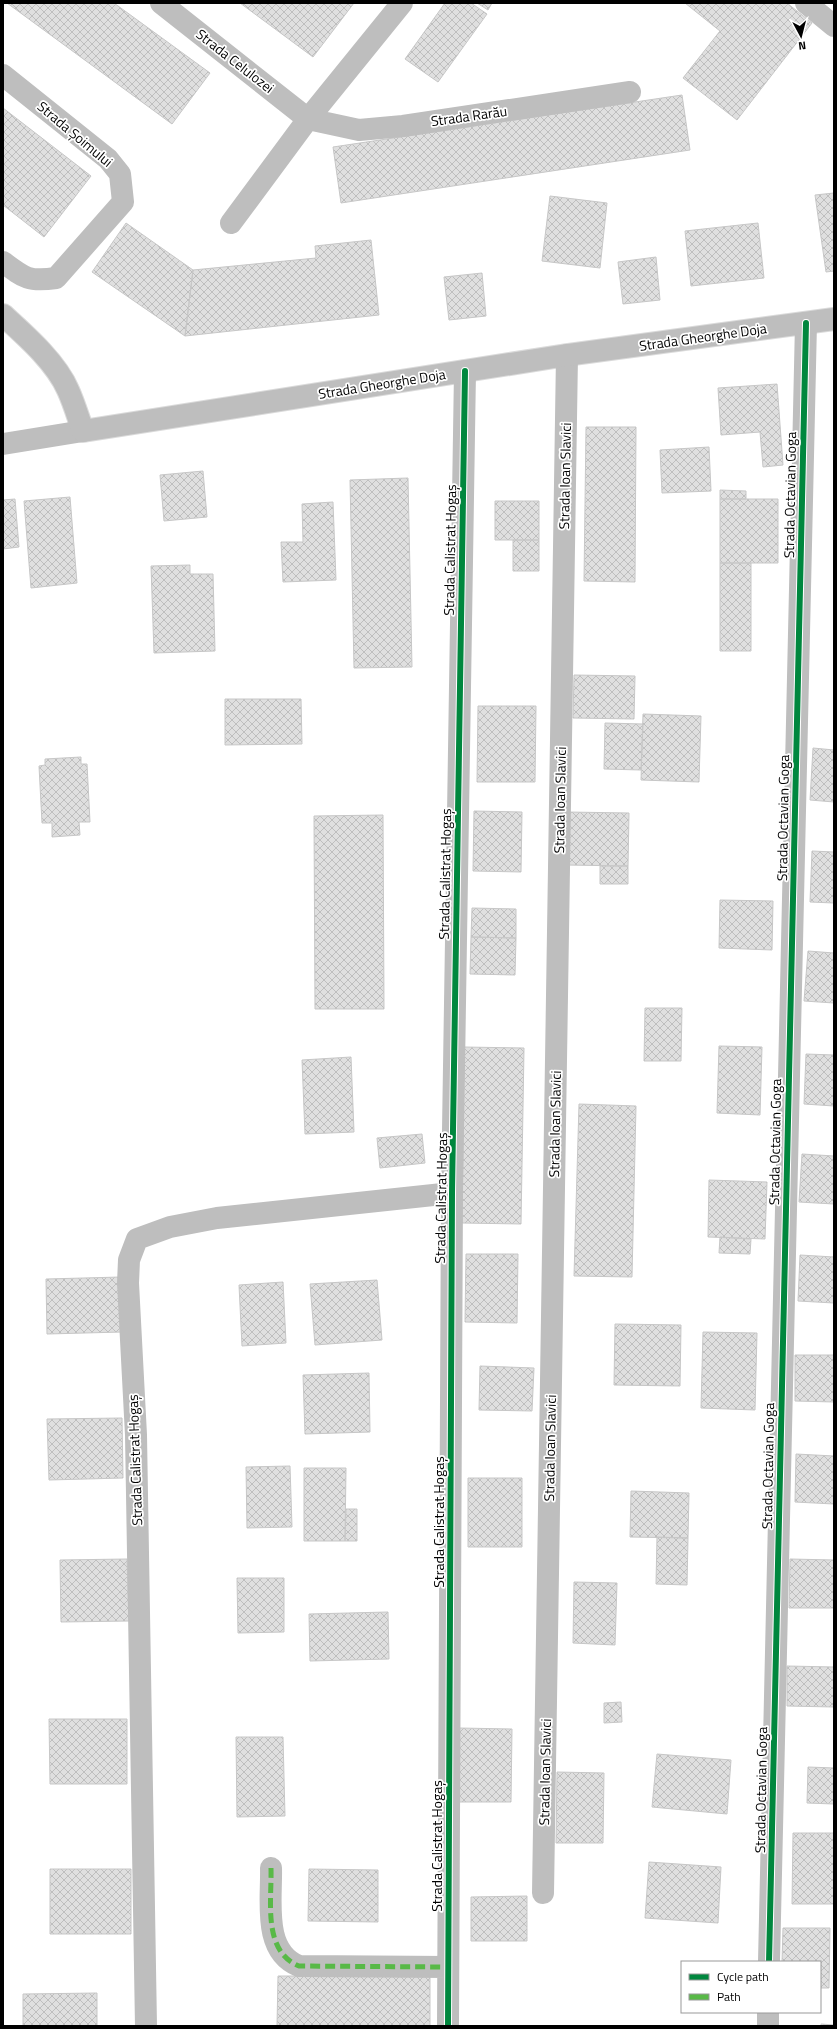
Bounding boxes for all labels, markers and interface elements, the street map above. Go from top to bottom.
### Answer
north arrow [781,16,821,56]
street label: Strada Celulozei [192,23,279,98]
text: N [797,38,807,54]
street label: Strada Șoimului [33,96,118,171]
street label: Strada Rarău [429,100,508,131]
street label: Strada Gheorghe Doja [638,317,768,356]
street label: Strada Gheorghe Doja [317,363,447,404]
street label: Strada Ioan Slavici [553,422,576,530]
street label: Strada Octavian Goga [778,432,801,558]
street label: Strada Calistrat Hogaș [438,484,461,616]
street label: Strada Ioan Slavici [548,746,571,854]
street label: Strada Octavian Goga [771,755,794,881]
street label: Strada Calistrat Hogaș [433,808,456,940]
street label: Strada Ioan Slavici [543,1070,566,1178]
street label: Strada Octavian Goga [763,1079,786,1205]
street label: Strada Calistrat Hogaș [429,1132,452,1264]
street label: Strada Calistrat Hogaș [122,1394,147,1526]
street label: Strada Ioan Slavici [538,1394,561,1502]
street label: Strada Octavian Goga [756,1403,779,1529]
street label: Strada Calistrat Hogaș [428,1456,449,1588]
street label: Strada Ioan Slavici [533,1718,556,1826]
street label: Strada Octavian Goga [749,1727,772,1853]
street label: Strada Calistrat Hogaș [426,1780,447,1912]
legend [681,1961,821,2013]
text: Cycle path [717,1967,769,1986]
text: Path [717,1987,741,2006]

